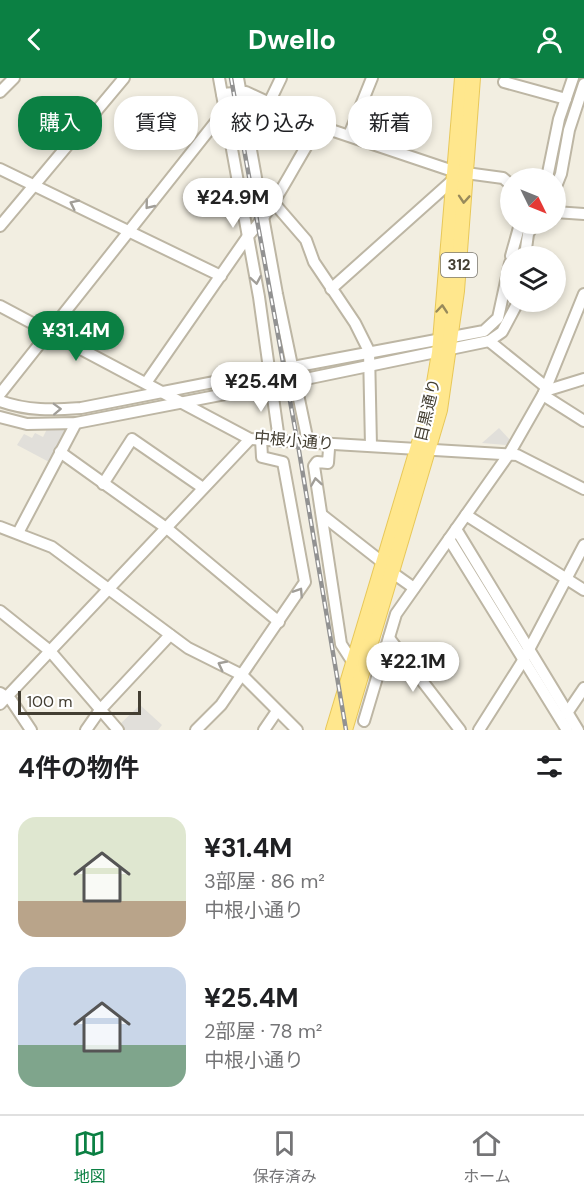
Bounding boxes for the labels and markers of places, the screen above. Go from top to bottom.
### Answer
pin: ¥24.9M [184,178,282,229]
pin: ¥31.4M [27,311,125,362]
pin: ¥25.4M [212,362,310,413]
pin: ¥22.1M [364,642,462,693]

